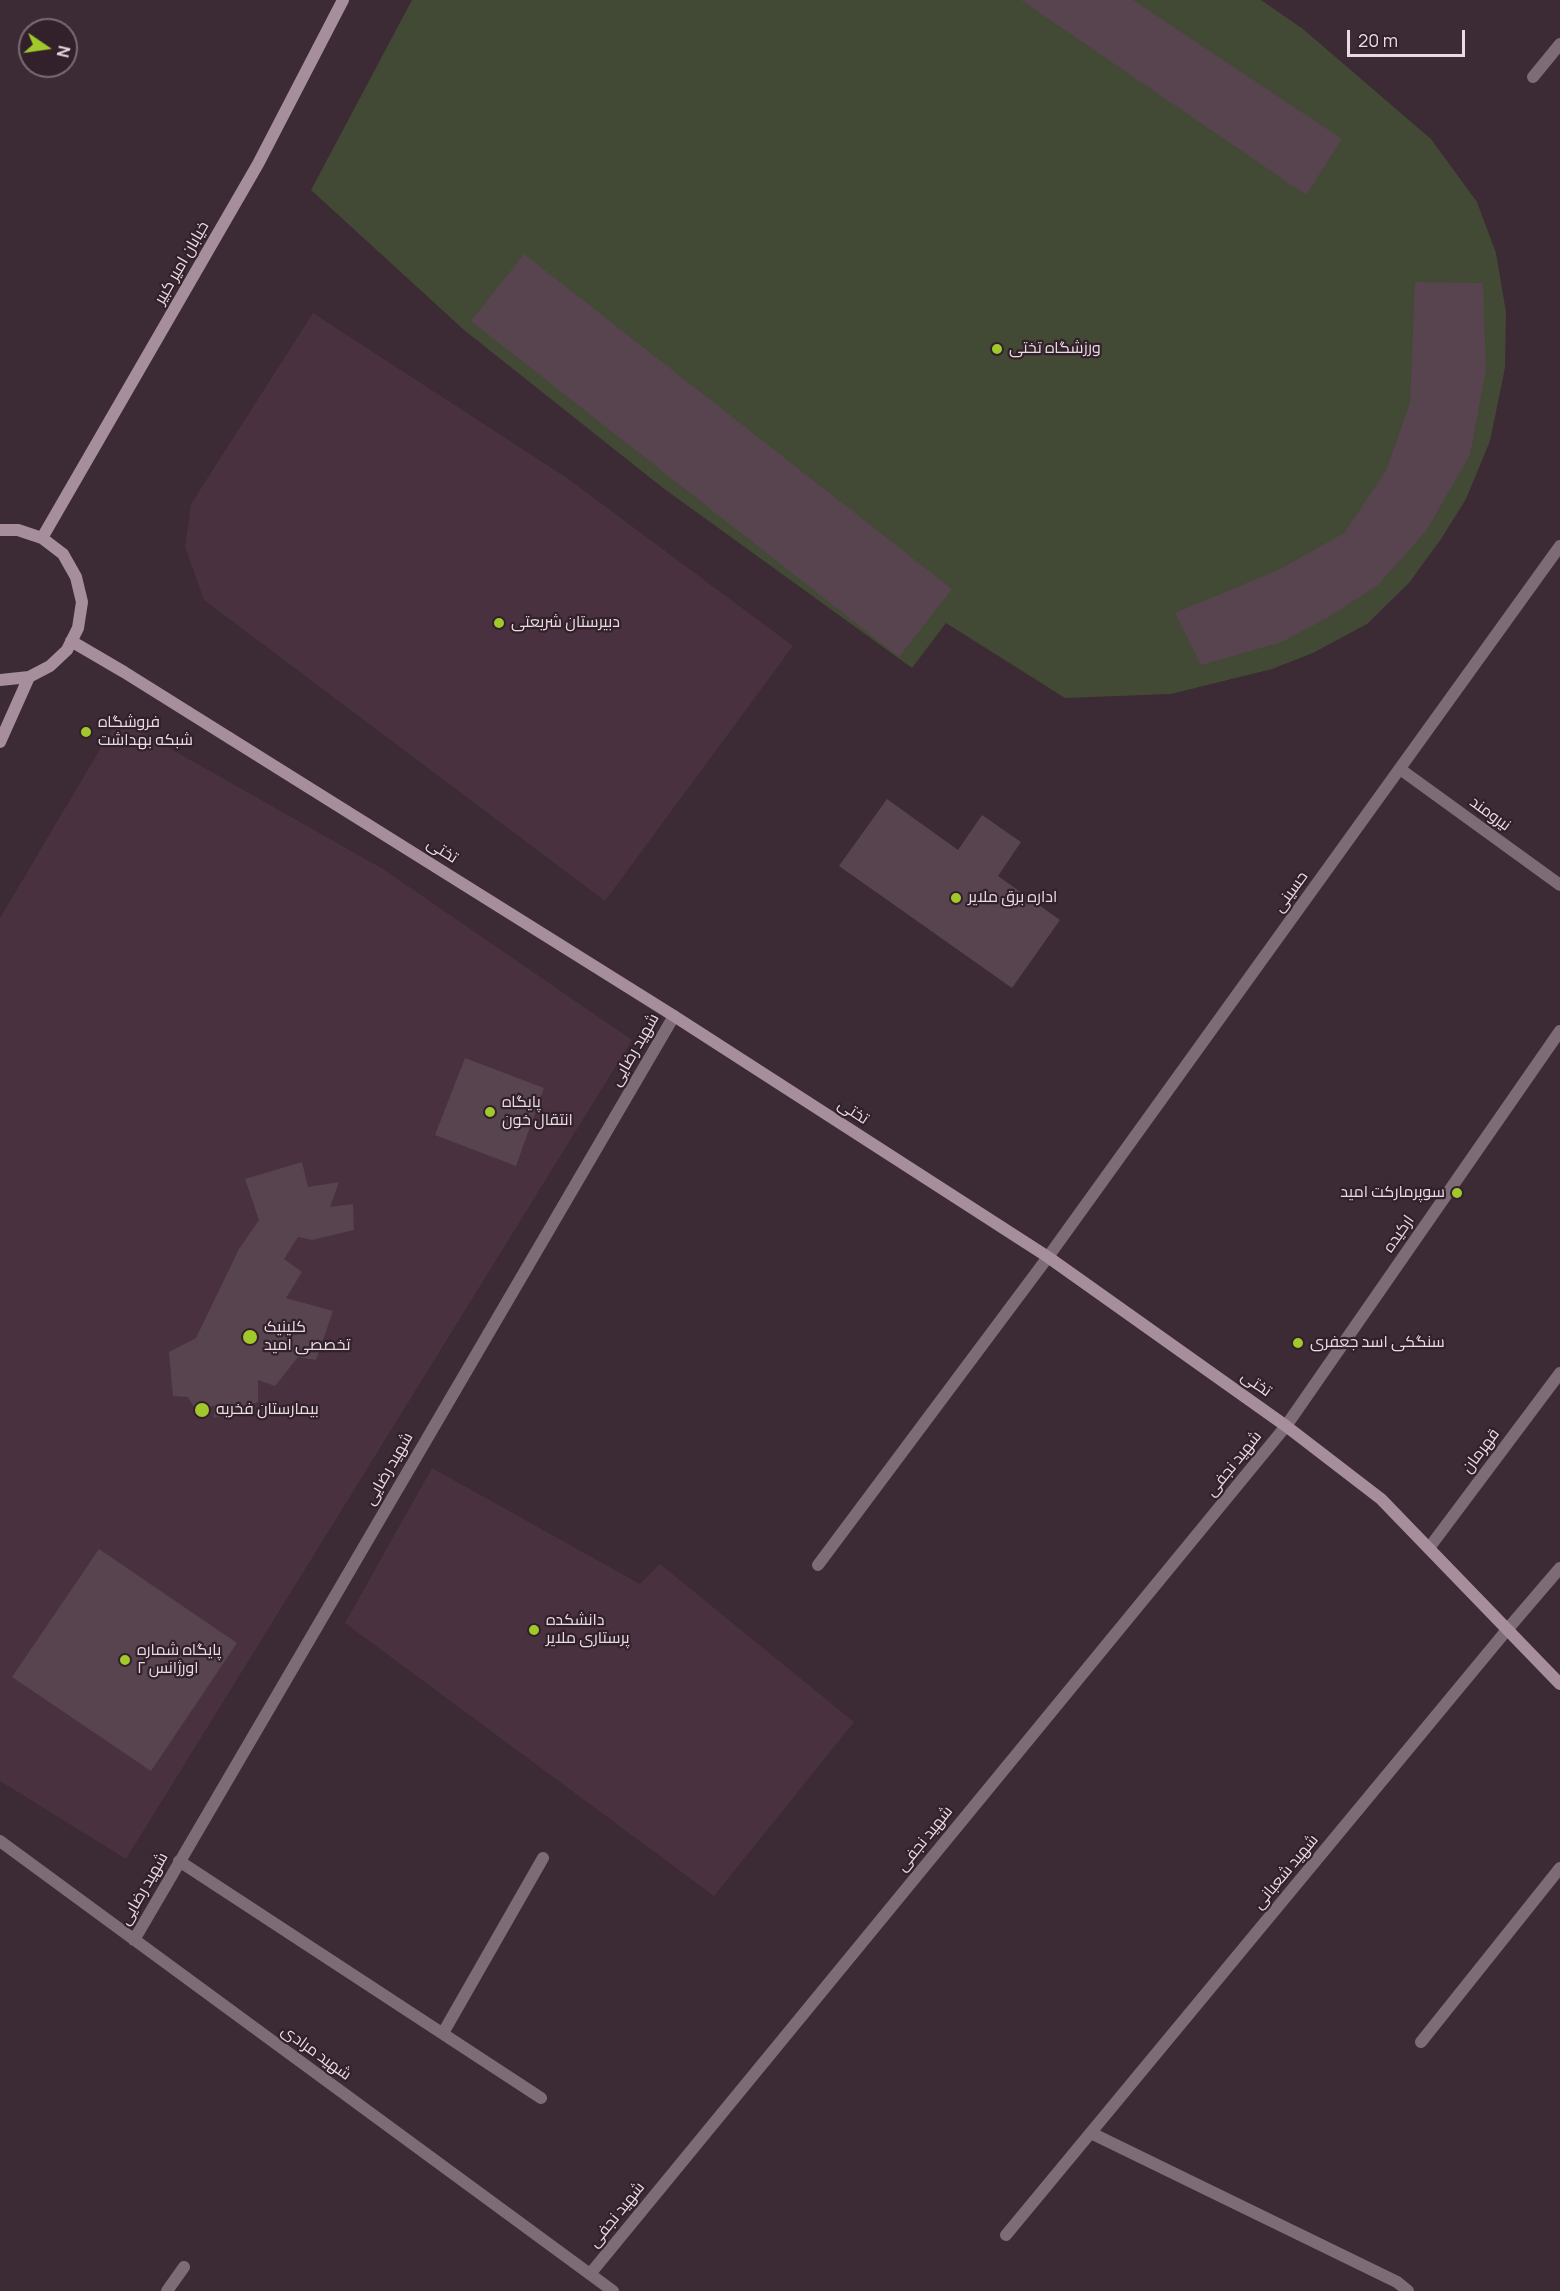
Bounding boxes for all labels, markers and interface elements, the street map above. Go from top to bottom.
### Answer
north arrow [18,18,78,78]
scale bar [1350,18,1468,56]
text: 20 m [1358,28,1398,52]
text: N [52,44,76,60]
street label: خیابان امیر کبیر [151,218,213,308]
place label: ورزشگاه تختی [1009,339,1101,359]
marker: ورزشگاه تختی [990,342,1004,356]
place label: دبیرستان شریعتی [511,613,620,633]
marker: دبیرستان شریعتی [492,616,506,630]
place label: فروشگاه شبکه بهداشت [98,713,193,751]
marker: فروشگاه شبکه بهداشت [79,725,93,739]
street label: نیرومند [1466,793,1514,835]
street label: تختی [423,834,461,868]
street label: حسینی [1270,868,1312,916]
place label: اداره برق ملایر [968,888,1057,908]
marker: اداره برق ملایر [949,891,963,905]
street label: شهید رضایی [607,1010,663,1090]
place label: پایگاه انتقال خون [502,1093,573,1131]
street label: تختی [834,1095,872,1129]
marker: پایگاه انتقال خون [483,1105,497,1119]
place label: سوپرمارکت امید [1340,1183,1445,1203]
marker: سوپرمارکت امید [1450,1186,1464,1200]
street label: ارکیده [1379,1212,1419,1256]
place label: کلینیک تخصصی امید [264,1318,350,1356]
marker: کلینیک تخصصی امید [241,1328,259,1346]
place label: سنگکی اسد جعفری [1310,1333,1445,1353]
marker: سنگکی اسد جعفری [1291,1336,1305,1350]
street label: تختی [1237,1367,1275,1401]
place label: بیمارستان فخریه [216,1400,319,1420]
marker: بیمارستان فخریه [193,1401,211,1419]
street label: قهرمان [1458,1425,1504,1477]
street label: شهید نجفی [1202,1427,1266,1501]
street label: شهید رضایی [361,1429,417,1509]
place label: دانشکده پرستاری ملایر [546,1611,630,1649]
marker: دانشکده پرستاری ملایر [527,1623,541,1637]
place label: پایگاه شماره ۲ اورژانس [137,1641,221,1679]
marker: پایگاه شماره ۲ اورژانس [118,1653,132,1667]
street label: شهید نجفی [893,1802,957,1876]
street label: شهید شعبانی [1249,1831,1323,1913]
street label: شهید رضایی [116,1849,172,1929]
street label: شهید مرادی [277,2021,355,2085]
street label: شهید نجفی [585,2178,649,2252]

